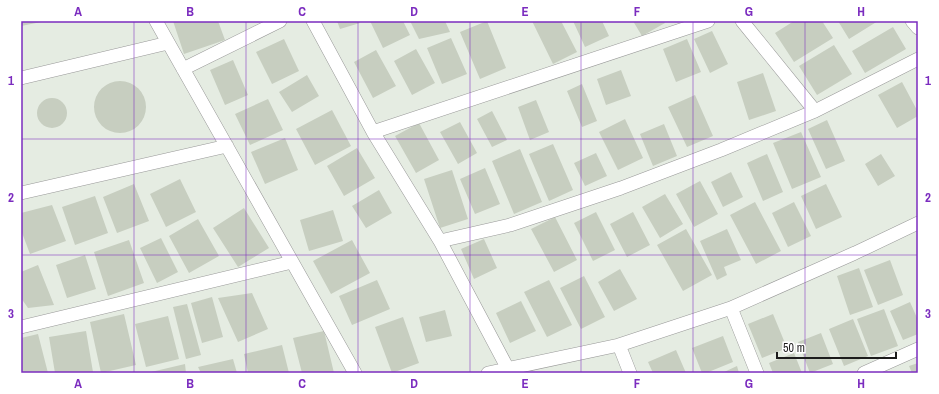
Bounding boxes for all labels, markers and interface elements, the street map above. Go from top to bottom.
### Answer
text: A [74,3,82,20]
text: B [186,3,194,20]
text: C [298,3,306,20]
text: D [410,3,418,20]
text: E [521,3,529,20]
text: F [634,3,641,20]
text: G [745,3,753,20]
text: H [857,3,865,20]
text: 1 [8,72,14,89]
text: 1 [925,72,931,89]
text: 2 [8,189,14,206]
text: 2 [925,189,931,206]
text: 3 [8,305,14,322]
text: 3 [925,305,931,322]
scale bar [777,334,896,360]
text: 50 m [783,340,805,356]
text: A [74,375,82,392]
text: B [186,375,194,392]
text: C [298,375,306,392]
text: D [410,375,418,392]
text: E [521,375,529,392]
text: F [634,375,641,392]
text: G [745,375,753,392]
text: H [857,375,865,392]

